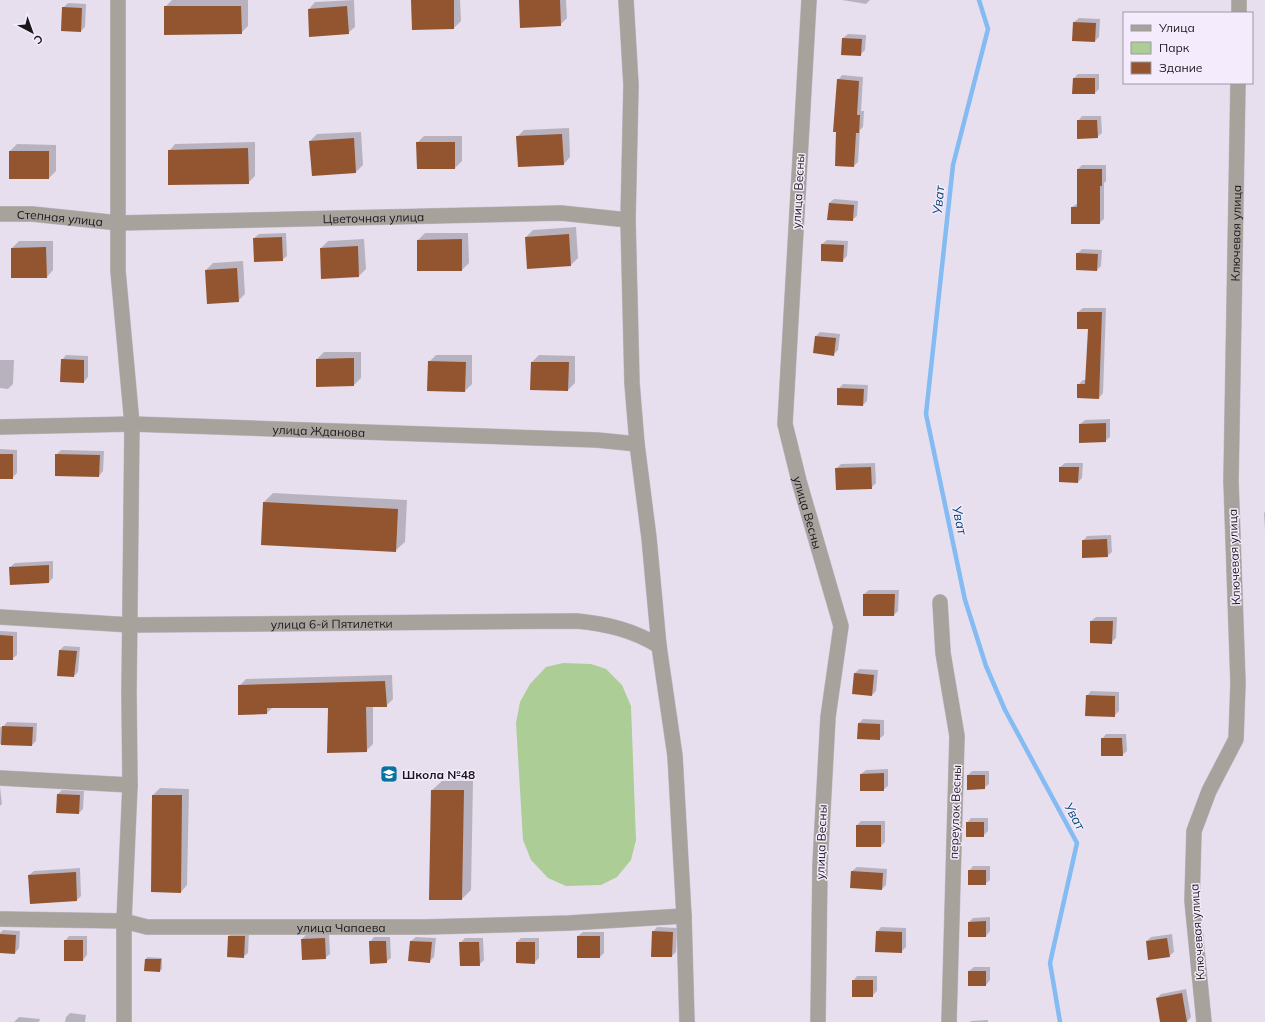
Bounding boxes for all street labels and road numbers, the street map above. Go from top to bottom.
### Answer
street label: улица Весны [789,153,807,229]
street label: Ключевая улица [1227,185,1244,282]
street label: Степная улица [17,206,104,229]
street label: Цветочная улица [323,209,424,226]
street label: улица Жданова [272,421,366,440]
street label: улица Весны [791,474,826,551]
street label: Ключевая улица [1225,509,1243,605]
street label: улица 6-й Пятилетки [271,615,393,631]
street label: переулок Весны [946,765,964,859]
street label: улица Весны [812,804,830,880]
street label: Ключевая улица [1186,883,1208,981]
street label: улица Чапаева [297,920,386,935]

